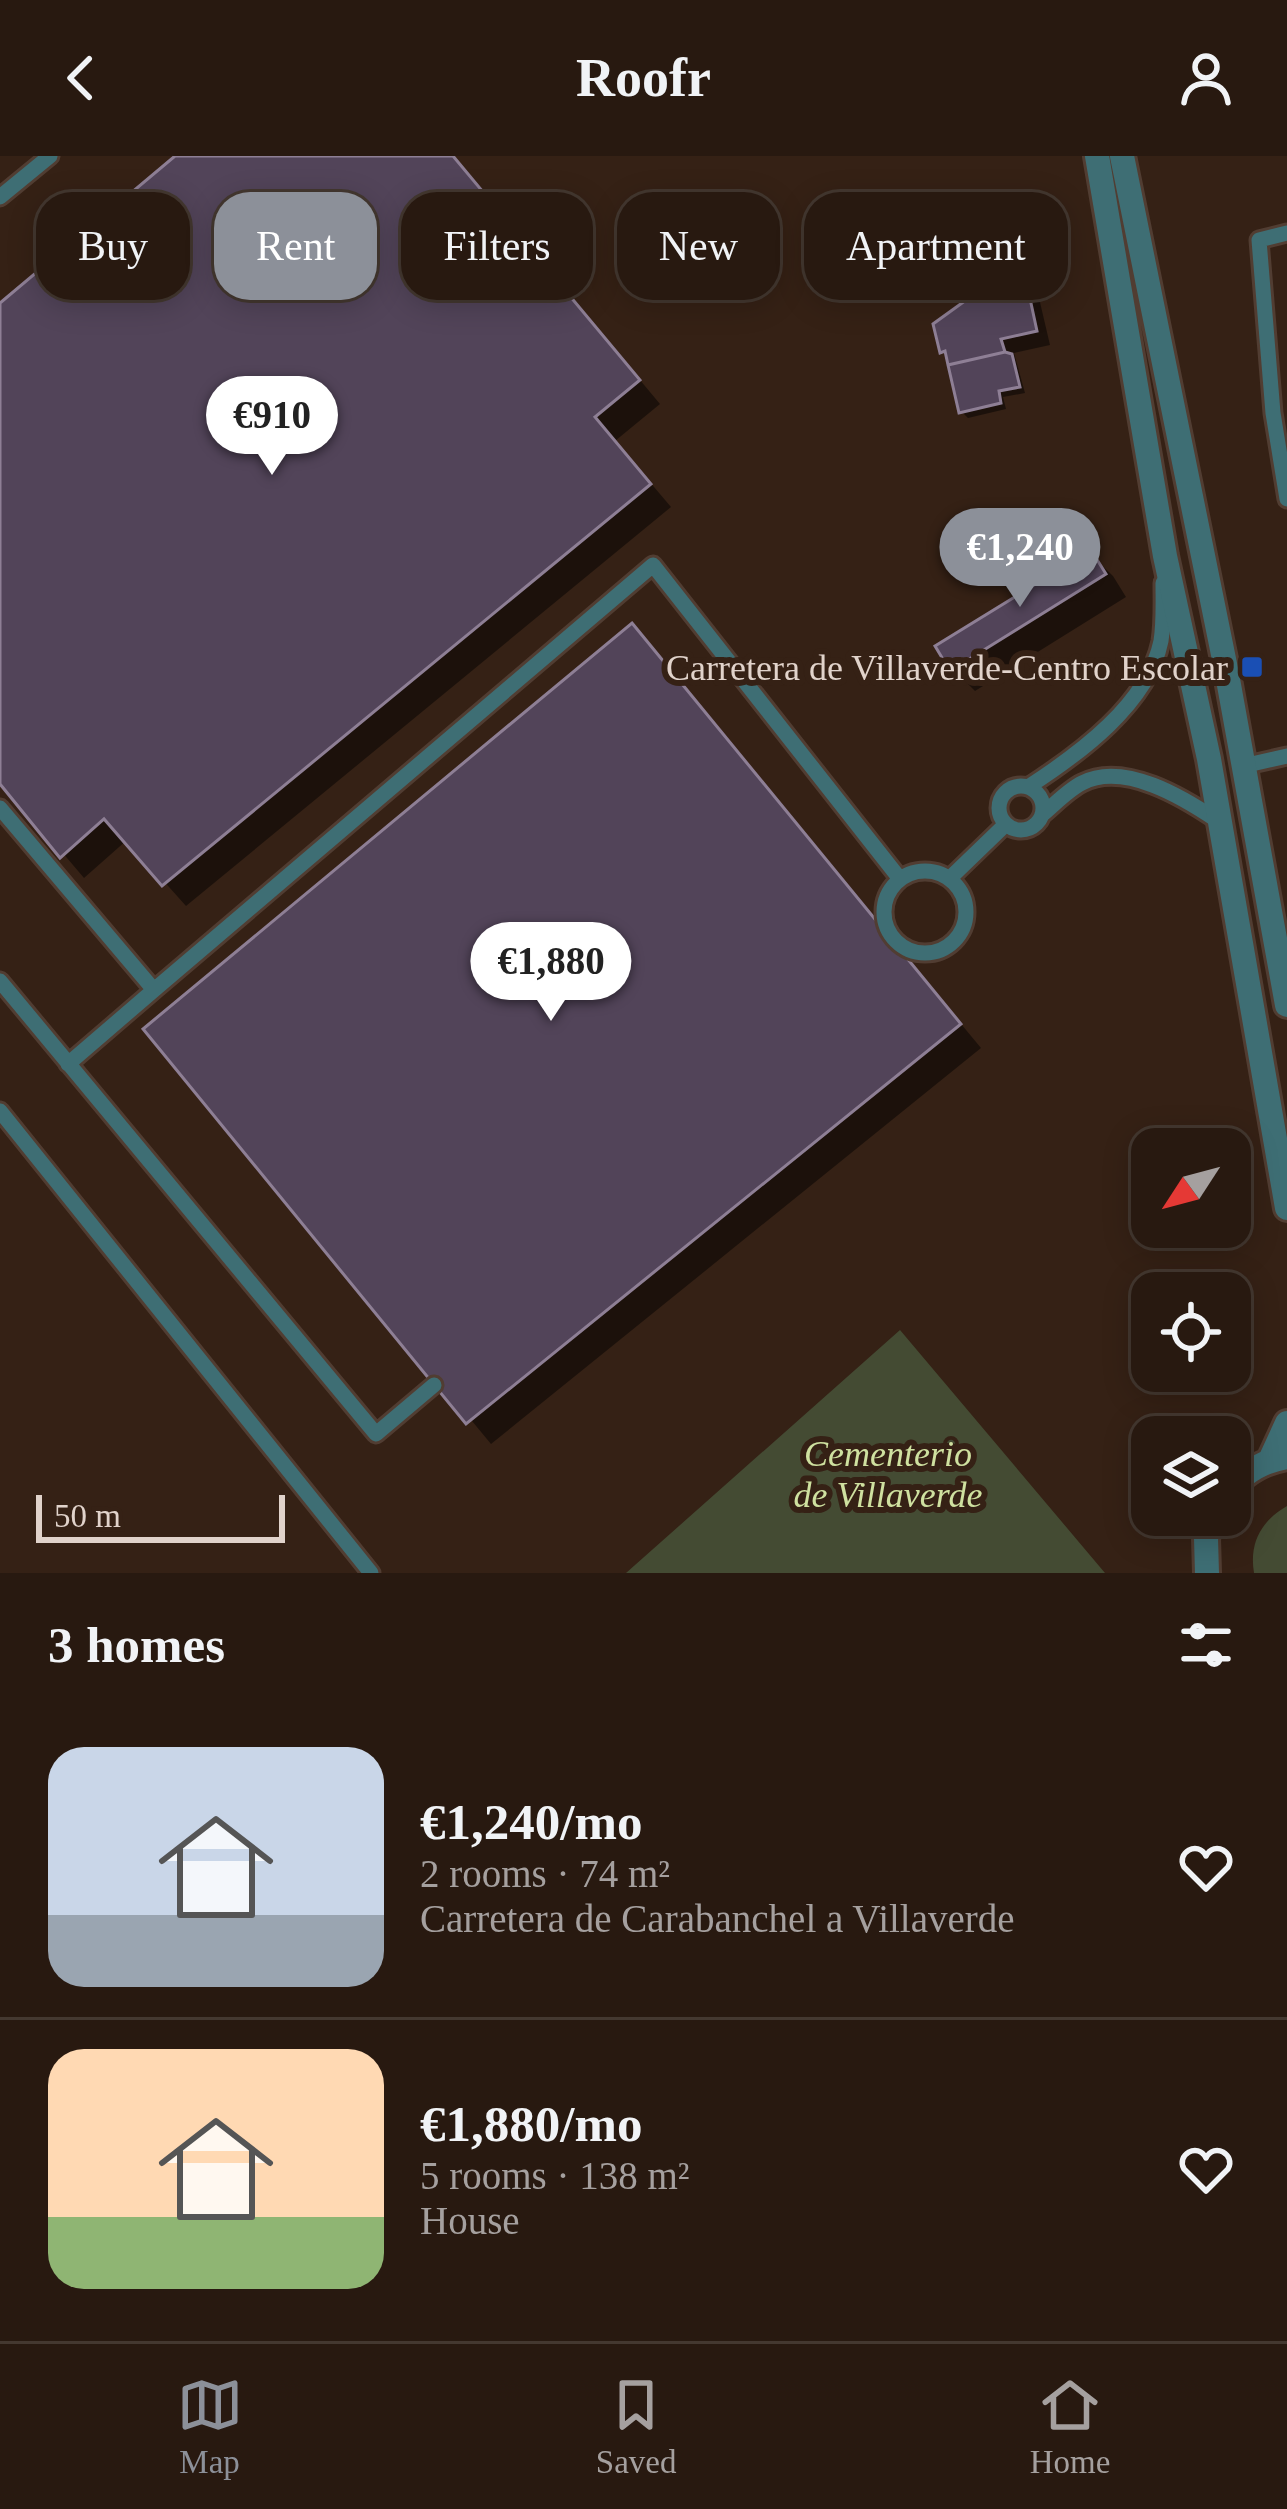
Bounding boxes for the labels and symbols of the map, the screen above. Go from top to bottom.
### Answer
pin: €910 [201,376,343,478]
pin: €1,240 [922,508,1118,610]
place label: Carretera de Villaverde-Centro Escolar [666,648,1228,688]
marker: Carretera de Villaverde-Centro Escolar [1239,654,1265,680]
pin: €1,880 [453,922,649,1024]
north arrow [1131,1128,1251,1248]
park label: Cementerio de Villaverde [794,1434,982,1515]
scale bar [36,1489,285,1542]

